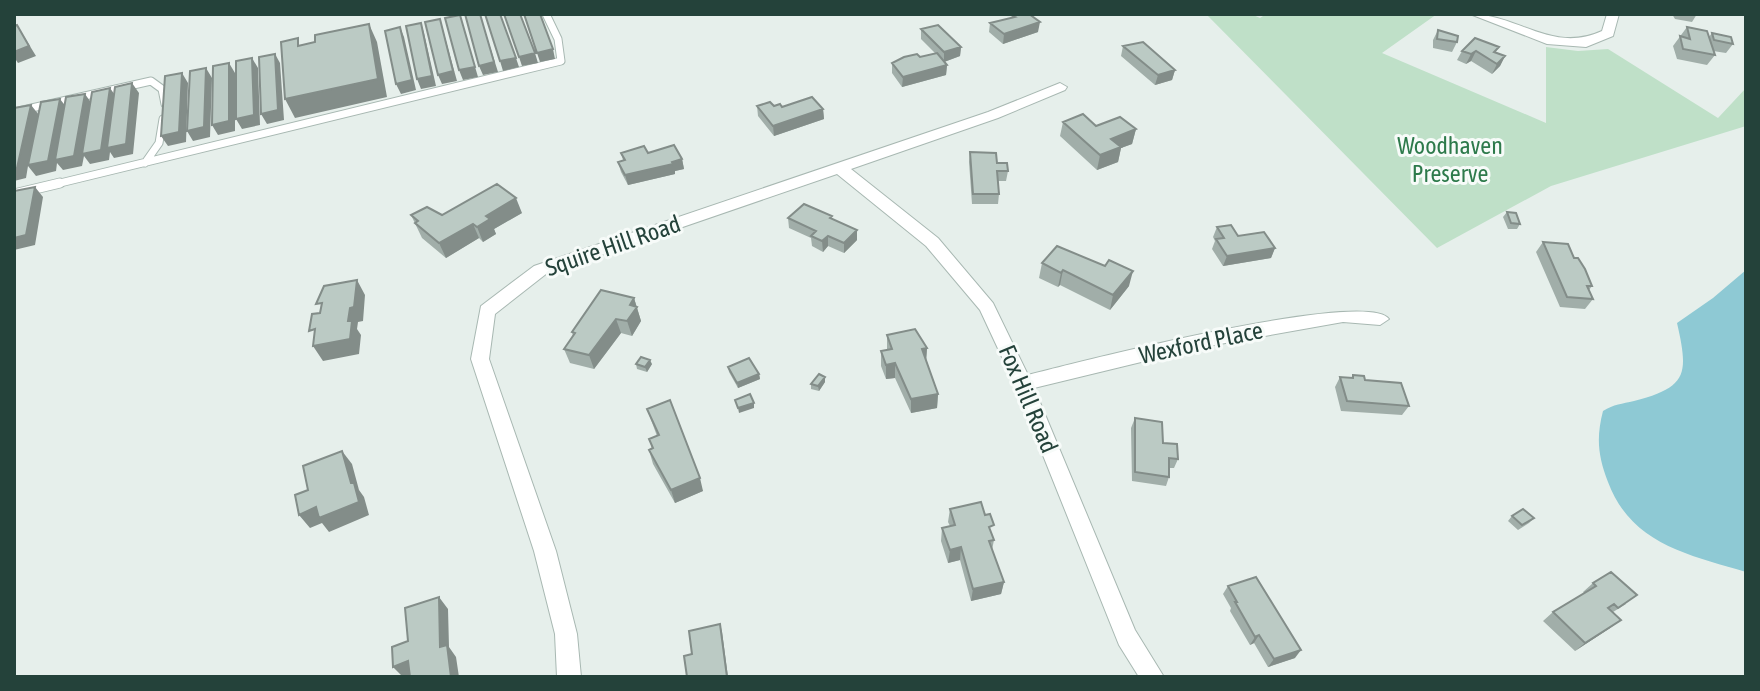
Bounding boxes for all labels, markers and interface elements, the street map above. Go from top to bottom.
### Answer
park label: Woodhaven Preserve [1397,132,1503,187]
street label: Squire Hill Road [542,210,684,281]
street label: Wexford Place [1137,316,1265,369]
street label: Fox Hill Road [994,341,1063,457]

